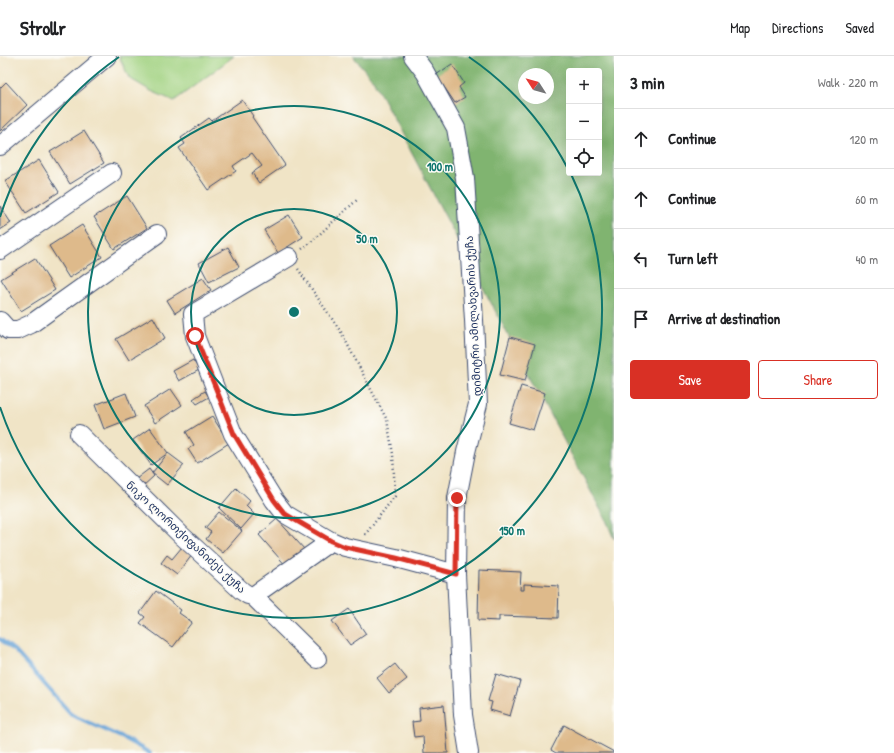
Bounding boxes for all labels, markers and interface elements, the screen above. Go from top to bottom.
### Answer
text: Strollr [20,15,66,41]
text: Map [730,18,750,37]
text: Directions [772,18,823,37]
text: Saved [845,18,874,37]
north arrow [518,68,554,104]
map controls [566,68,602,176]
button: + [566,68,602,104]
text: 3 min [630,71,665,94]
text: Walk · 220 m [818,73,878,91]
button: − [566,104,602,140]
icon: ahead [630,128,652,150]
text: Continue [668,128,716,149]
text: 120 m [850,130,878,148]
button: locate [566,140,602,176]
text: 100 m [427,158,453,175]
icon: ahead [630,188,652,210]
text: Continue [668,188,716,209]
text: 60 m [855,190,878,208]
text: 50 m [356,230,378,247]
street label: დიმიტრი ამილახვარის ქუჩა [462,235,484,397]
icon: left [630,248,652,270]
text: Turn left [668,248,718,269]
text: 40 m [855,250,878,268]
centre of rings [287,305,301,319]
icon: arrive [630,308,652,330]
text: Arrive at destination [668,308,780,329]
route start [186,327,204,345]
button: Save [630,360,750,399]
button: Share [758,360,878,399]
street label: ნიკო ლორთქიფანიძეს ქუჩა [123,478,249,596]
route end [448,489,466,507]
text: 150 m [499,522,525,539]

